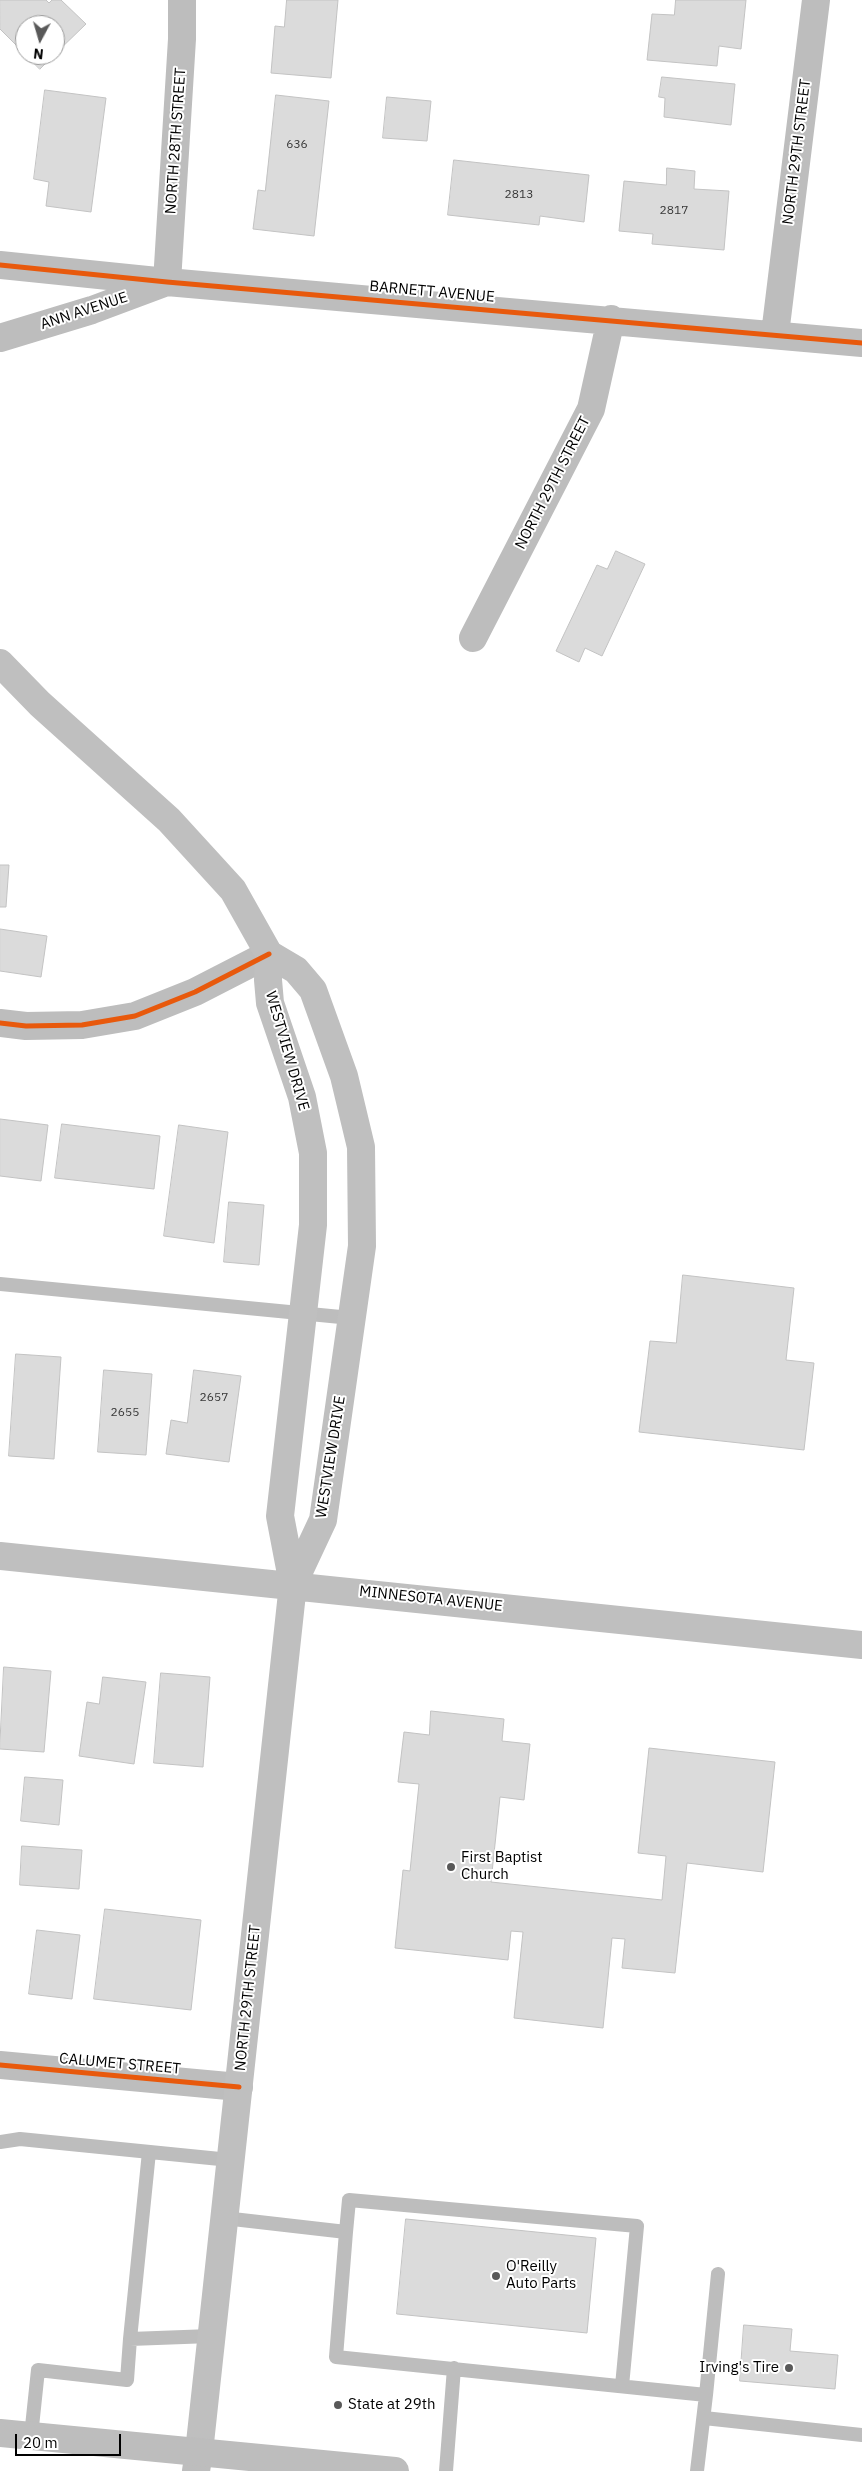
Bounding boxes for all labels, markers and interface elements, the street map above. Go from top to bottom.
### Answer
north arrow [15,15,65,65]
text: N [33,44,45,63]
street label: NORTH 28TH STREET [162,67,190,215]
street label: NORTH 29TH STREET [779,78,815,226]
house number: 636 [286,138,308,152]
house number: 2813 [505,188,533,202]
house number: 2817 [660,204,688,218]
street label: BARNETT AVENUE [369,278,495,306]
street label: ANN AVENUE [38,288,130,334]
street label: NORTH 29TH STREET [512,414,594,552]
street label: WESTVIEW DRIVE [261,989,313,1113]
house number: 2657 [200,1391,228,1405]
street label: WESTVIEW DRIVE [312,1395,350,1519]
house number: 2655 [111,1406,139,1420]
street label: MINNESOTA AVENUE [358,1583,504,1615]
place label: First Baptist Church [461,1849,543,1884]
marker: First Baptist Church [445,1861,457,1873]
street label: NORTH 29TH STREET [231,1924,265,2072]
street label: CALUMET STREET [58,2050,182,2078]
place label: O'Reilly Auto Parts [506,2258,576,2293]
marker: O'Reilly Auto Parts [490,2270,502,2282]
place label: Irving's Tire [699,2359,779,2377]
marker: Irving's Tire [783,2362,795,2374]
place label: State at 29th [348,2396,436,2414]
marker: State at 29th [332,2399,344,2411]
scale bar [18,2424,124,2456]
text: 20 m [23,2433,58,2452]

